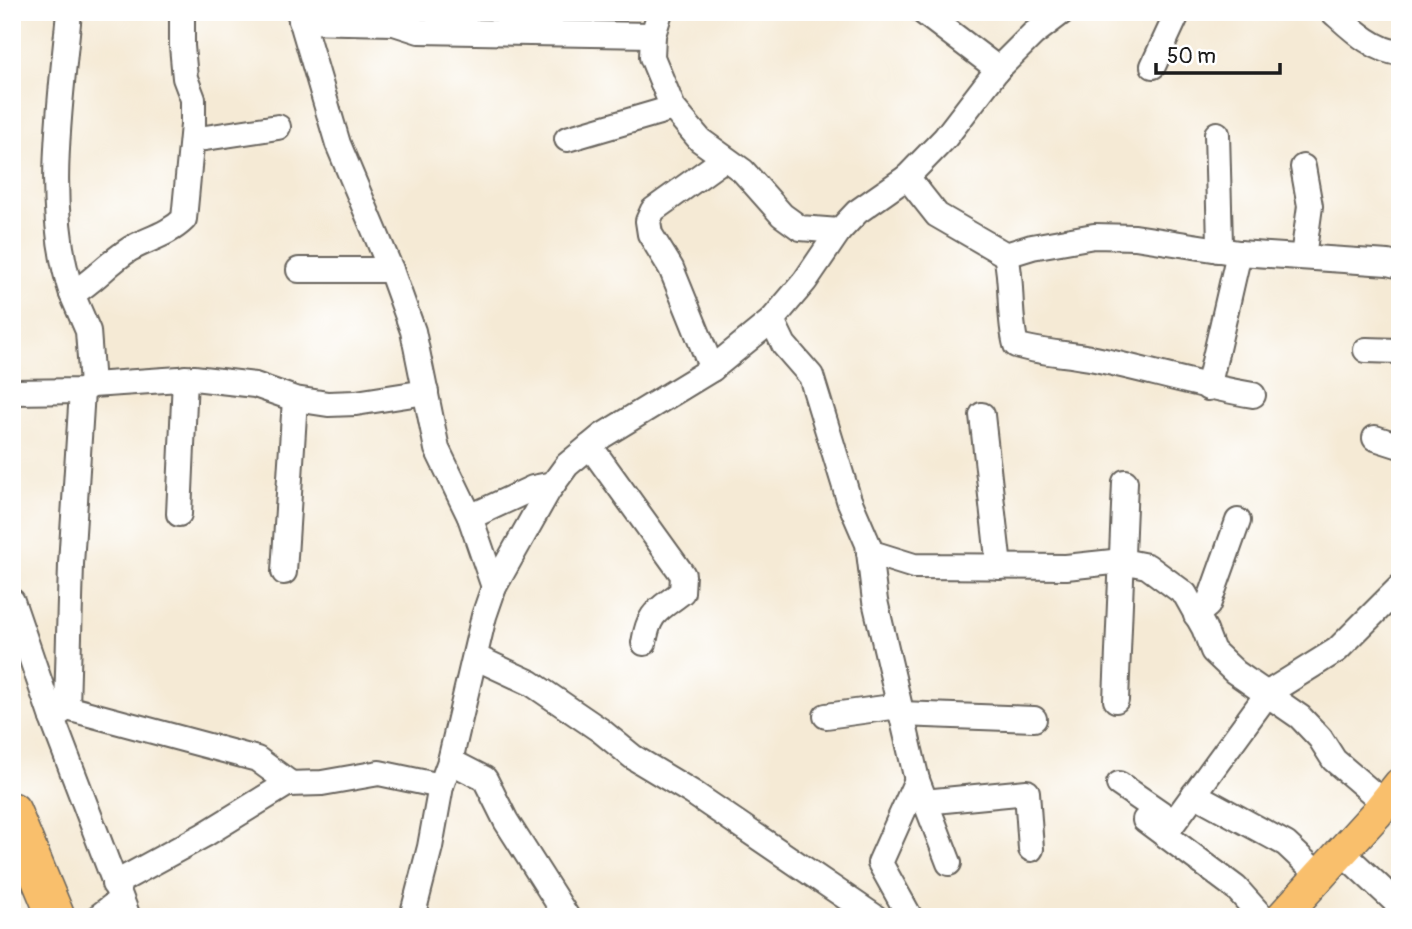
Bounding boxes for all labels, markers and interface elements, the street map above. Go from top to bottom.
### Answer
scale bar [1156,32,1281,76]
text: 50 m [1167,43,1216,70]

